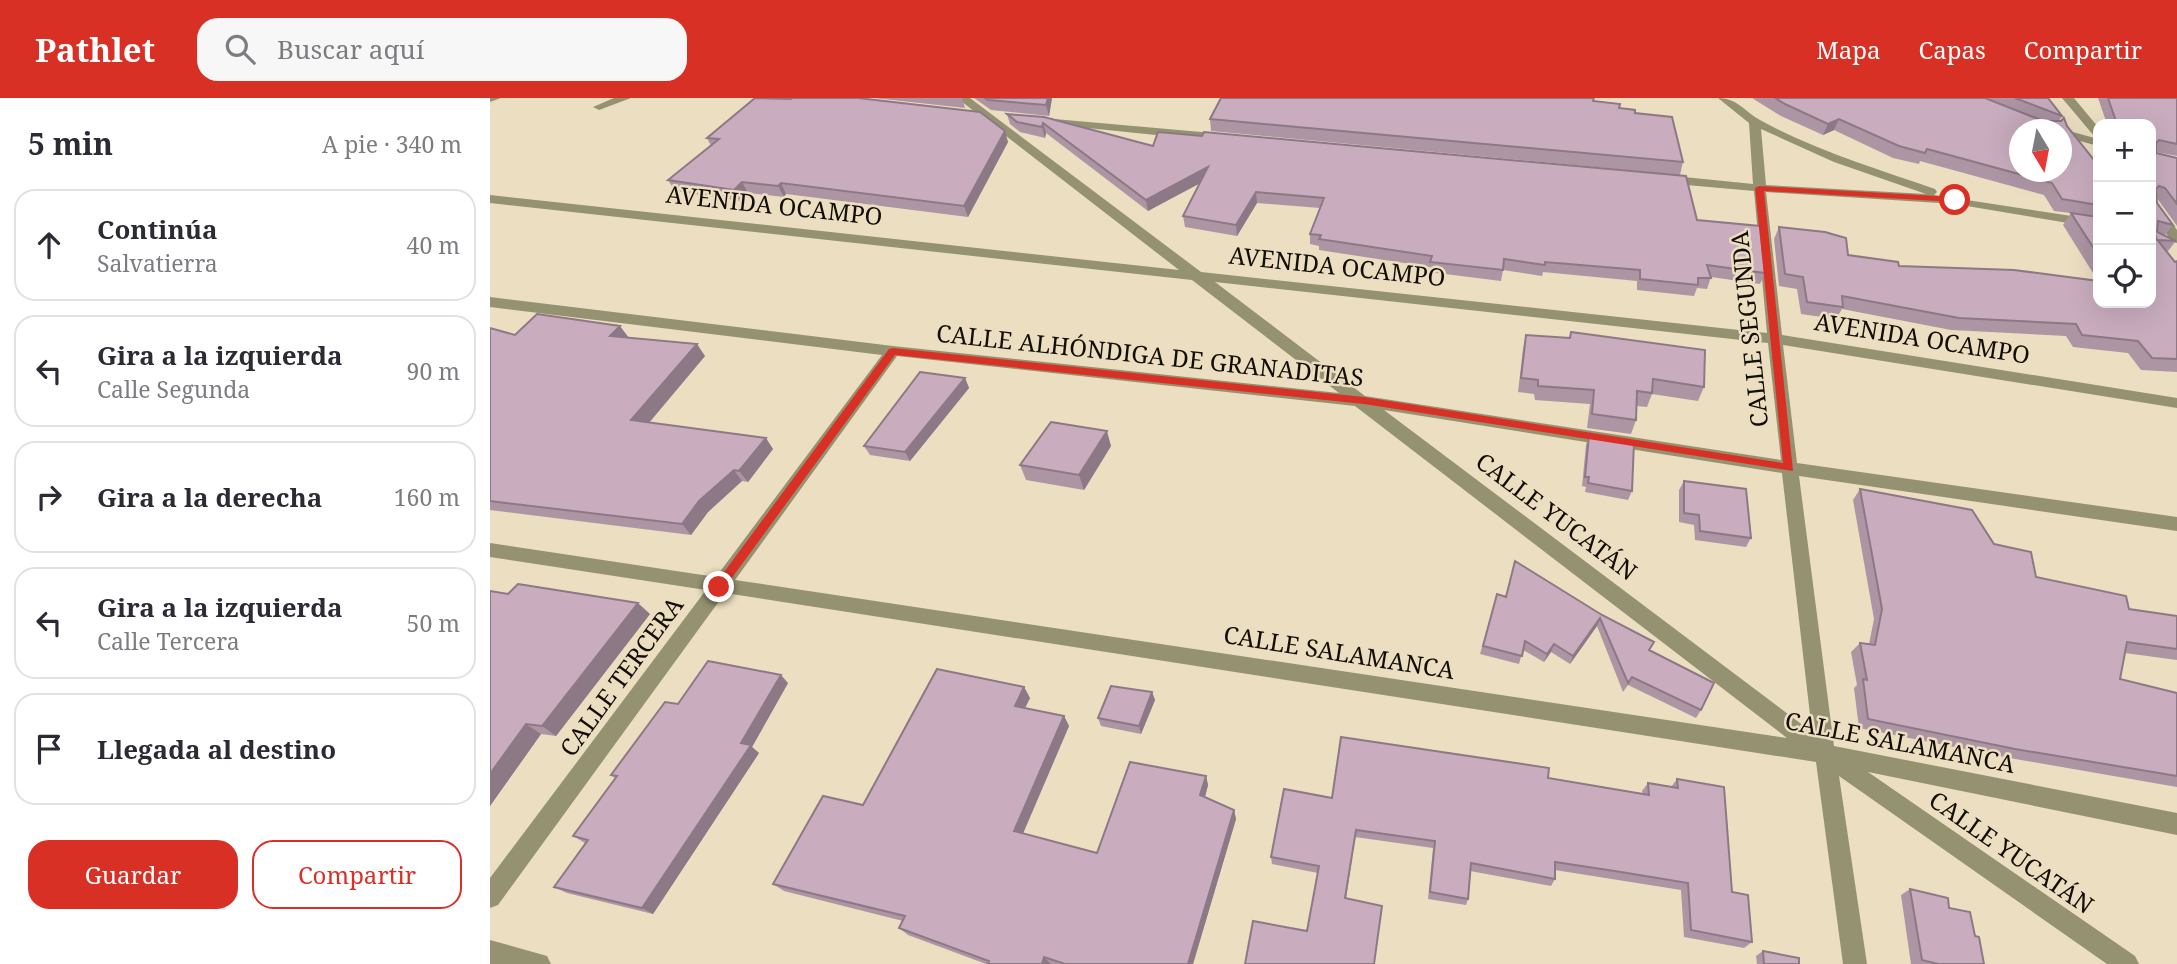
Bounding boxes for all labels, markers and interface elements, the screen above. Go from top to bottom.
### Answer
search box [197,18,687,81]
text: Pathlet [35,27,155,72]
icon: search [221,30,259,68]
text: Buscar aquí [277,31,424,67]
text: Mapa [1816,33,1880,66]
text: Capas [1918,33,1986,66]
text: Compartir [2024,33,2142,66]
north arrow [2009,119,2072,182]
map controls [2093,119,2156,308]
button: + [2093,119,2156,182]
text: 5 min [28,123,113,164]
text: A pie · 340 m [322,128,462,160]
street label: AVENIDA OCAMPO [664,177,884,232]
button: − [2093,182,2156,245]
route start [1939,184,1970,215]
text: Continúa [97,211,218,247]
icon: ahead [30,226,68,264]
text: 40 m [407,229,460,261]
street label: CALLE SEGUNDA [1722,229,1775,429]
street label: AVENIDA OCAMPO [1227,238,1447,293]
button: locate [2093,245,2156,308]
text: Salvatierra [97,247,218,279]
street label: AVENIDA OCAMPO [1812,304,2032,371]
street label: CALLE ALHÓNDIGA DE GRANADITAS [935,316,1365,393]
text: Gira a la izquierda [97,337,343,373]
icon: left [30,352,68,390]
text: 90 m [407,355,460,387]
text: Calle Segunda [97,373,250,405]
street label: CALLE YUCATÁN [1470,444,1644,587]
icon: right [30,478,68,516]
text: Gira a la derecha [97,479,322,515]
text: 160 m [394,481,460,513]
route end [703,571,734,602]
text: Gira a la izquierda [97,589,343,625]
street label: CALLE TERCERA [552,589,690,763]
icon: left [30,604,68,642]
text: 50 m [407,607,460,639]
street label: CALLE SALAMANCA [1221,617,1457,686]
text: Calle Tercera [97,625,240,657]
street label: CALLE SALAMANCA [1783,703,2018,780]
icon: arrive [30,730,68,768]
text: Llegada al destino [97,731,336,767]
street label: CALLE YUCATÁN [1923,783,2101,921]
button: Guardar [28,840,238,909]
button: Compartir [252,840,462,909]

